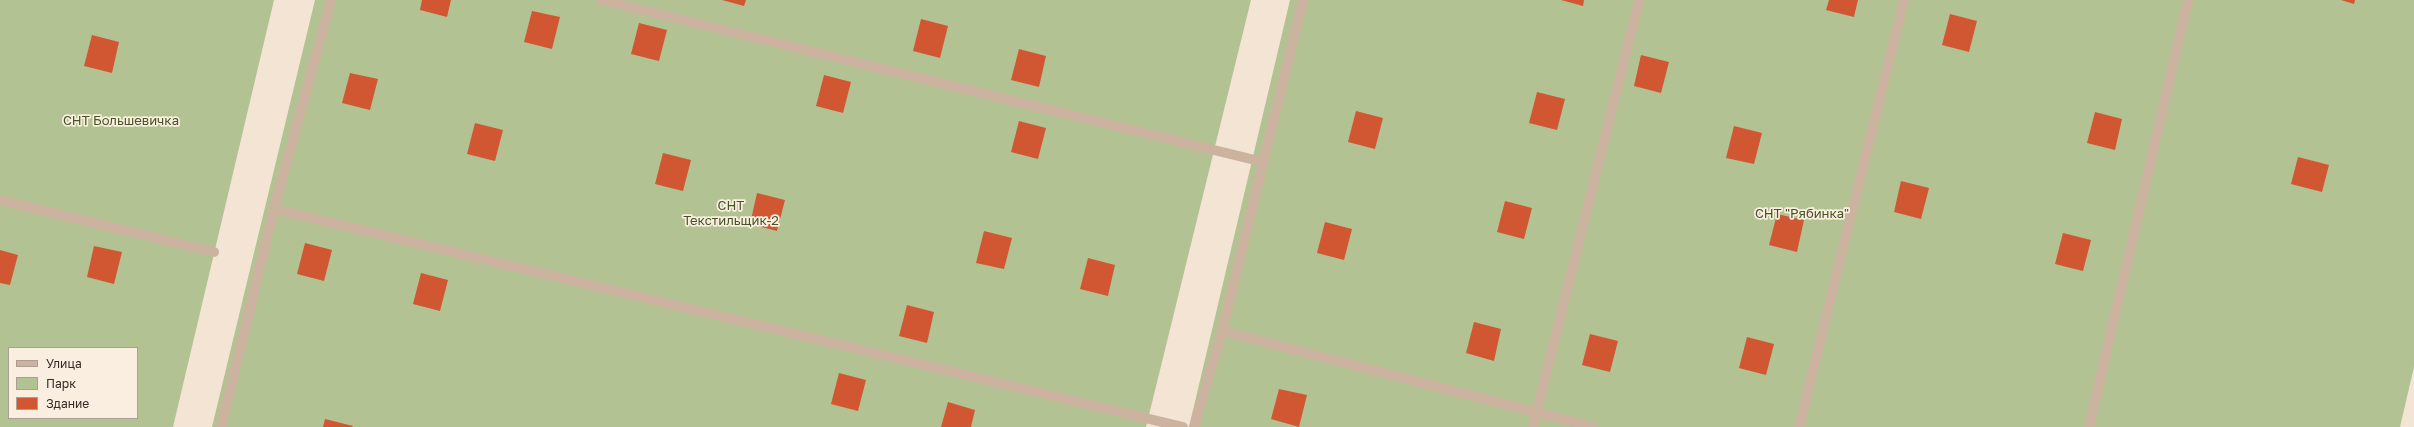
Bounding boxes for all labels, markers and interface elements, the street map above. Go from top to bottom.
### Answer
park label: СНТ Большевичка [63,113,179,129]
park label: СНТ Текстильщик-2 [683,198,779,229]
park label: СНТ "Рябинка" [1755,206,1849,222]
legend [8,347,138,419]
text: Улица [46,356,82,371]
text: Парк [46,376,76,391]
text: Здание [46,396,89,411]

